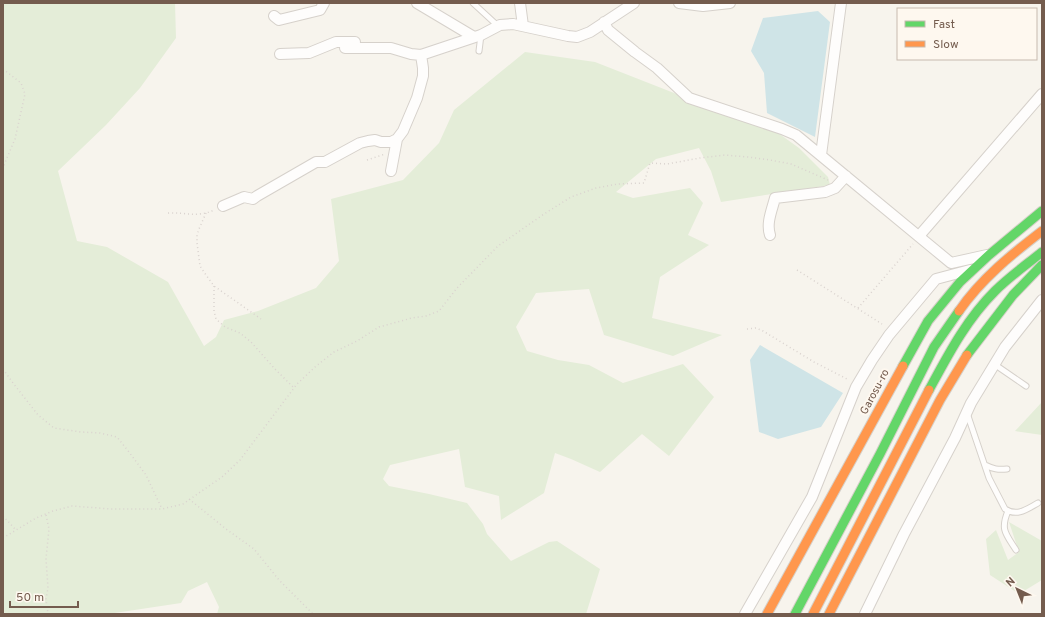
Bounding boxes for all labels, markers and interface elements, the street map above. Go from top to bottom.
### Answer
legend [897,8,1037,60]
text: Fast [933,17,955,33]
text: Slow [933,37,959,53]
street label: Garosu-ro [857,367,893,417]
north arrow [997,569,1037,609]
text: N [1003,575,1019,590]
scale bar [10,583,78,609]
text: 50 m [16,590,44,606]

